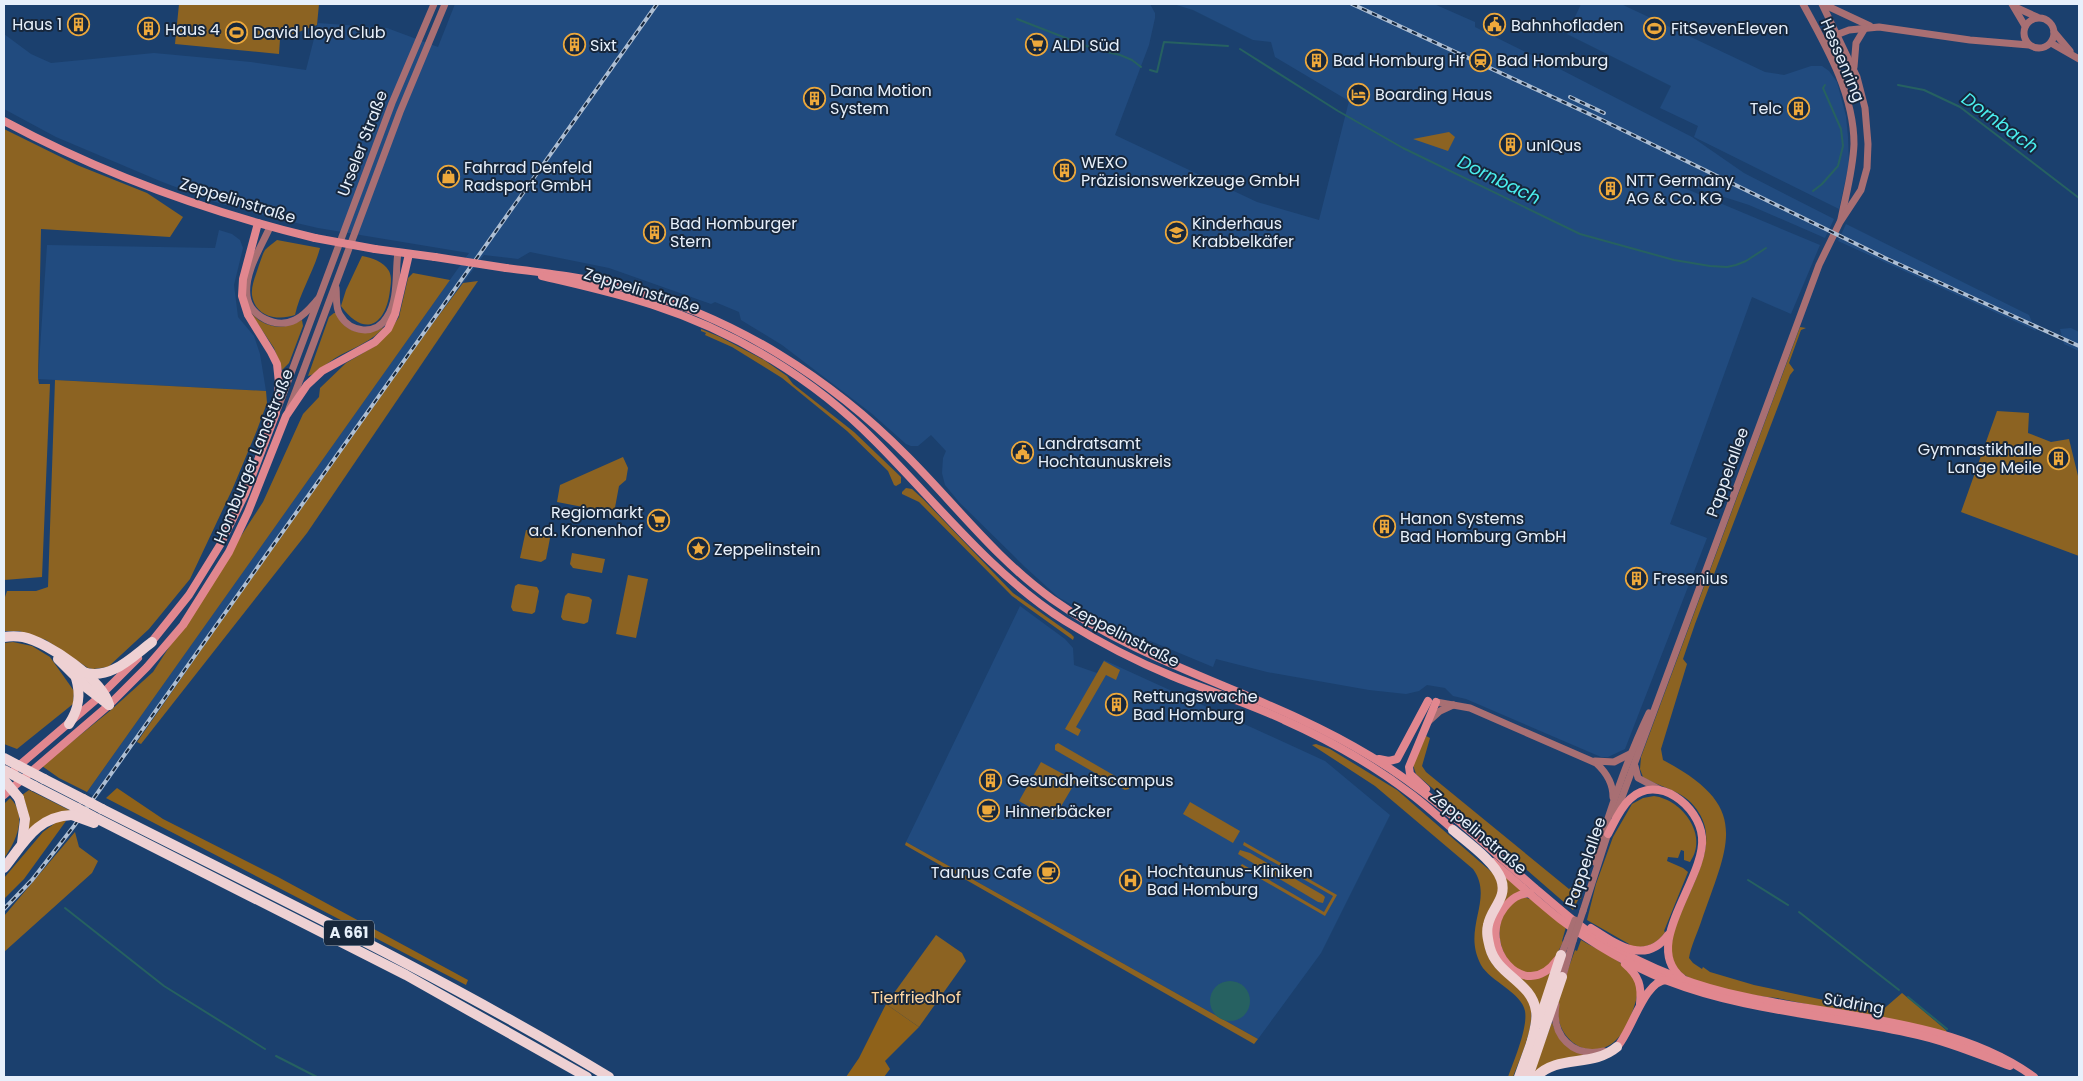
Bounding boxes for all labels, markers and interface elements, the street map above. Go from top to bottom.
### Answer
building icon: Haus 1 [66,12,90,36]
place label: Haus 1 [12,13,62,36]
public building icon: Bahnhofladen [1483,13,1507,37]
place label: Bahnhofladen [1511,14,1624,37]
street label: Hessenring [1815,15,1870,106]
sports icon: FitSevenEleven [1643,16,1667,40]
building icon: Haus 4 [137,17,161,41]
place label: FitSevenEleven [1671,17,1788,40]
place label: Haus 4 [165,18,220,41]
sports icon: David Lloyd Club [225,20,249,44]
place label: David Lloyd Club [253,21,386,44]
building icon: Sixt [562,33,586,57]
supermarket icon: ALDI Süd [1024,33,1048,57]
place label: Sixt [590,34,617,57]
place label: ALDI Süd [1052,34,1120,57]
building icon: Bad Homburg Hf [1305,48,1329,72]
station icon: Bad Homburg [1469,48,1493,72]
place label: Bad Homburg Hf [1333,49,1465,72]
place label: Bad Homburg [1497,49,1608,72]
place label: Dana Motion System [830,79,932,120]
hotel icon: Boarding Haus [1347,82,1371,106]
place label: Boarding Haus [1375,83,1492,106]
water label: Dornbach [1957,86,2044,159]
street label: Urseler Straße [332,87,393,200]
building icon: Dana Motion System [802,87,826,111]
building icon: Telc [1786,96,1810,120]
place label: Telc [1750,97,1782,120]
building icon: unIQus [1498,133,1522,157]
place label: unIQus [1526,134,1582,157]
water label: Dornbach [1454,149,1545,210]
place label: WEXO Präzisionswerkzeuge GmbH [1081,151,1300,192]
place label: Fahrrad Denfeld Radsport GmbH [464,156,592,197]
building icon: WEXO Präzisionswerkzeuge GmbH [1053,159,1077,183]
shop icon: Fahrrad Denfeld Radsport GmbH [436,164,460,188]
place label: NTT Germany AG & Co. KG [1626,169,1734,210]
street label: Zeppelinstraße [177,172,299,229]
building icon: NTT Germany AG & Co. KG [1598,177,1622,201]
place label: Bad Homburger Stern [670,212,797,253]
place label: Kinderhaus Krabbelkäfer [1192,212,1294,253]
building icon: Bad Homburger Stern [642,220,666,244]
school or university icon: Kinderhaus Krabbelkäfer [1164,220,1188,244]
street label: Zeppelinstraße [581,262,703,319]
street label: Homburger Landstraße [208,365,299,547]
street label: Pappelallee [1701,424,1754,520]
place label: Landratsamt Hochtaunuskreis [1038,432,1171,473]
place label: Gymnastikhalle Lange Meile [1918,438,2042,479]
public building icon: Landratsamt Hochtaunuskreis [1010,440,1034,464]
building icon: Gymnastikhalle Lange Meile [2046,446,2070,470]
place label: Regiomarkt a.d. Kronenhof [528,501,643,542]
place label: Hanon Systems Bad Homburg GmbH [1400,507,1566,548]
supermarket icon: Regiomarkt a.d. Kronenhof [647,509,671,533]
building icon: Hanon Systems Bad Homburg GmbH [1372,515,1396,539]
place icon: Zeppelinstein [686,537,710,561]
place label: Zeppelinstein [714,538,821,561]
building icon: Fresenius [1625,566,1649,590]
place label: Fresenius [1653,567,1728,590]
street label: Zeppelinstraße [1066,598,1184,673]
place label: Rettungswache Bad Homburg [1133,685,1258,726]
building icon: Rettungswache Bad Homburg [1105,693,1129,717]
building icon: Gesundheitscampus [979,768,1003,792]
place label: Gesundheitscampus [1007,769,1174,792]
street label: Zeppelinstraße [1425,785,1532,880]
cafe icon: Hinnerbäcker [977,799,1001,823]
place label: Hinnerbäcker [1005,800,1112,823]
street label: Pappelallee [1559,814,1612,910]
cafe icon: Taunus Cafe [1036,860,1060,884]
place label: Hochtaunus-Kliniken Bad Homburg [1147,860,1313,901]
place label: Taunus Cafe [931,861,1032,884]
hospital icon: Hochtaunus-Kliniken Bad Homburg [1119,868,1143,892]
road number: A 661 [324,920,374,946]
park label: Tierfriedhof [871,986,961,1009]
street label: Südring [1822,987,1886,1020]

